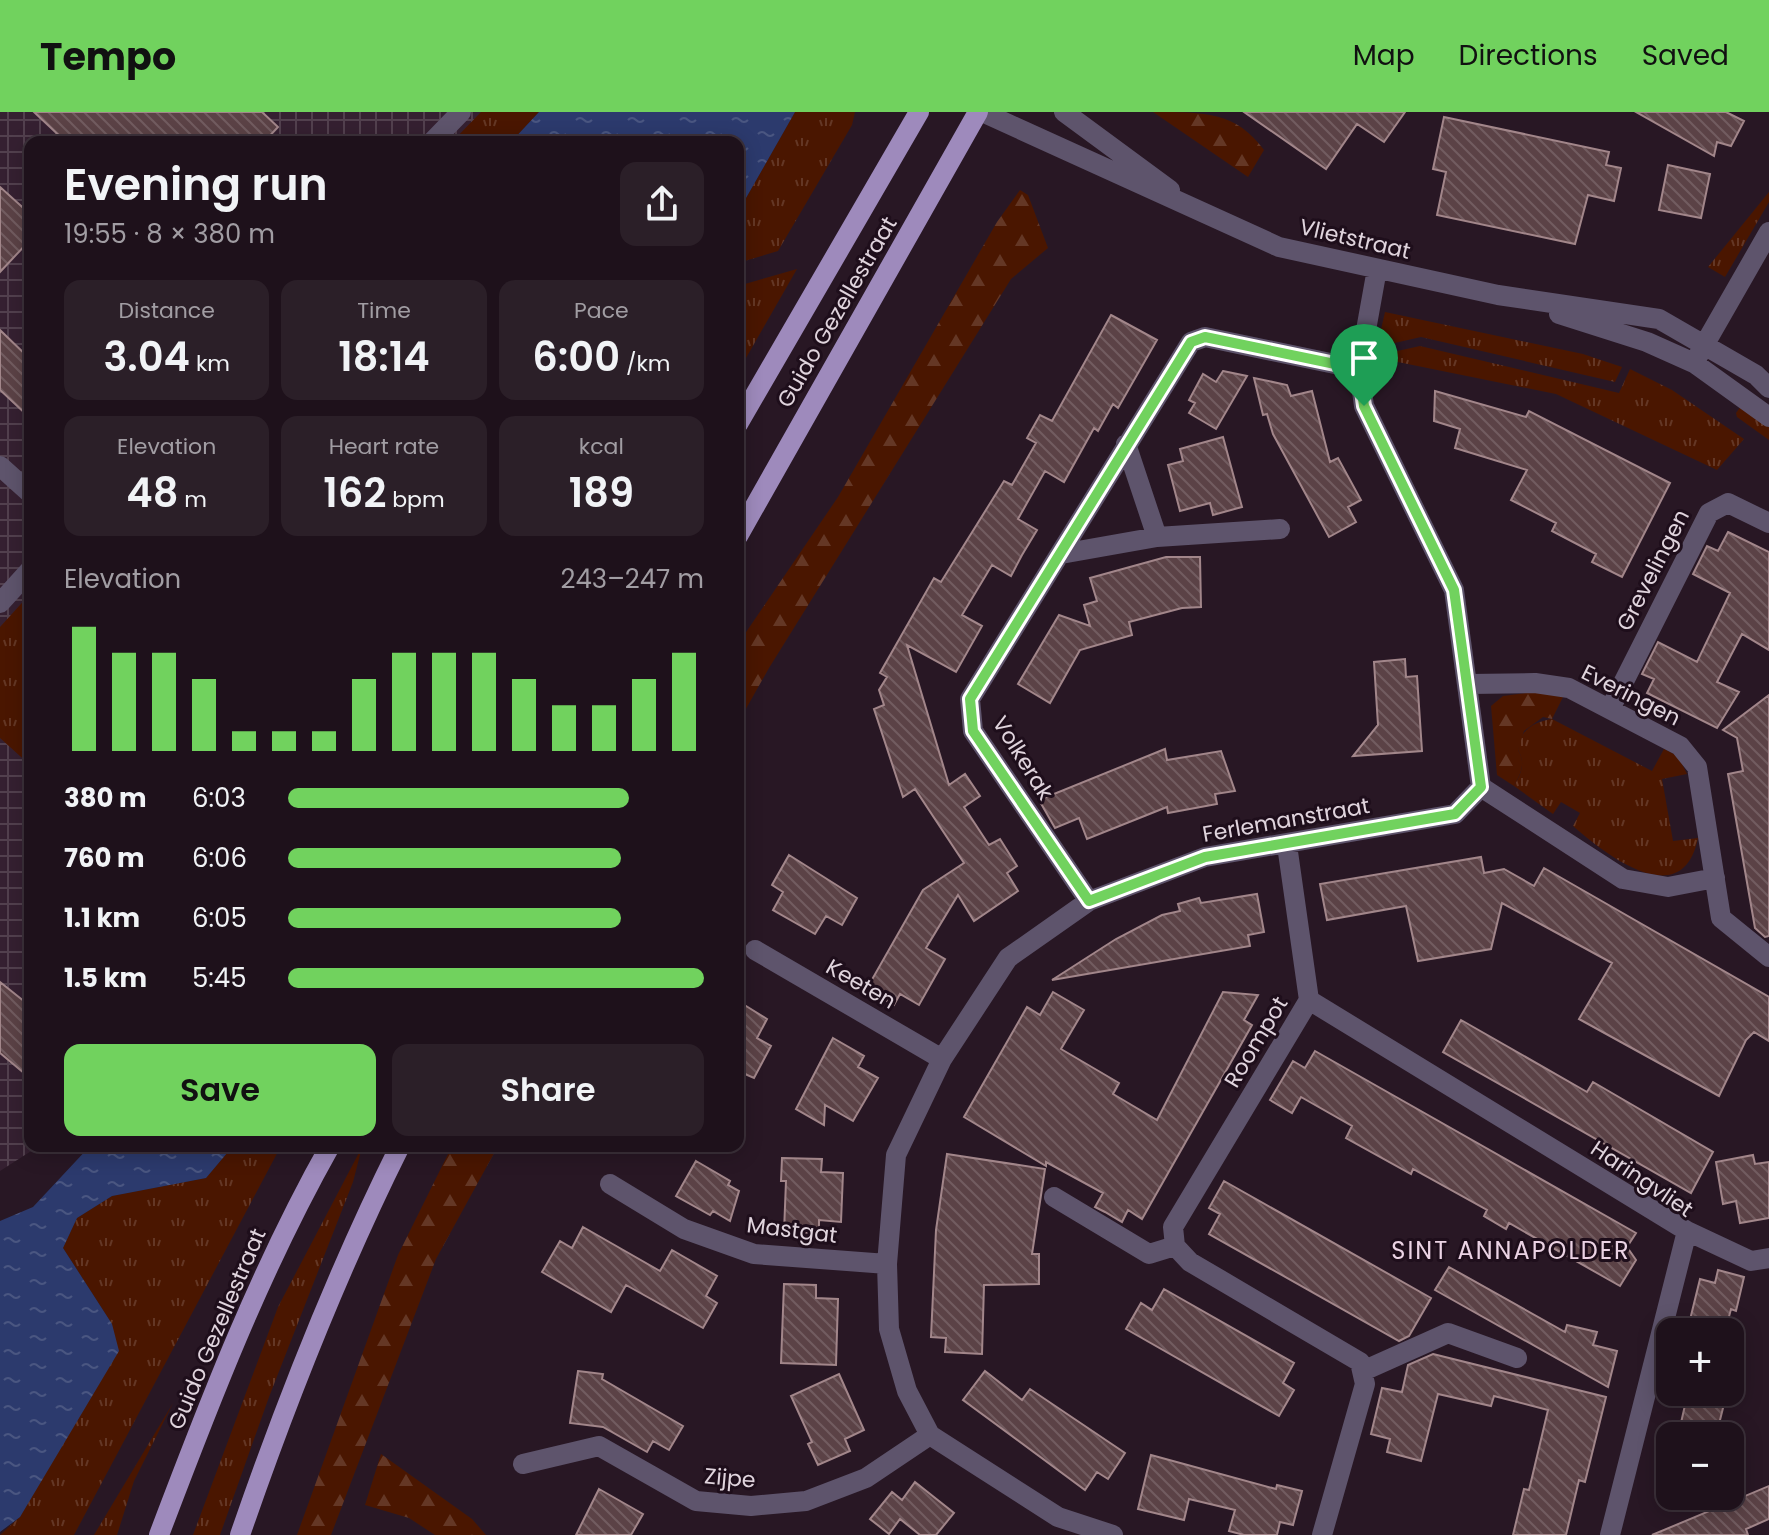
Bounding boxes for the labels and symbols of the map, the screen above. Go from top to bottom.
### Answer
street label: Guido Gezellestraat [770,211,904,413]
street label: Vlietstraat [1297,211,1413,267]
pin [1330,324,1398,406]
street label: Grevelingen [1609,504,1697,636]
street label: Everingen [1576,657,1686,733]
street label: Volkerak [985,710,1061,807]
street label: Ferlemanstraat [1200,790,1372,850]
street label: Keeten [820,952,902,1016]
street label: Roompot [1217,991,1295,1093]
street label: Haringvliet [1585,1133,1699,1225]
street label: Mastgat [745,1209,839,1251]
street label: Guido Gezellestraat [161,1224,273,1434]
district label: SINT ANNAPOLDER [1391,1234,1631,1267]
street label: Zijpe [703,1460,757,1496]

